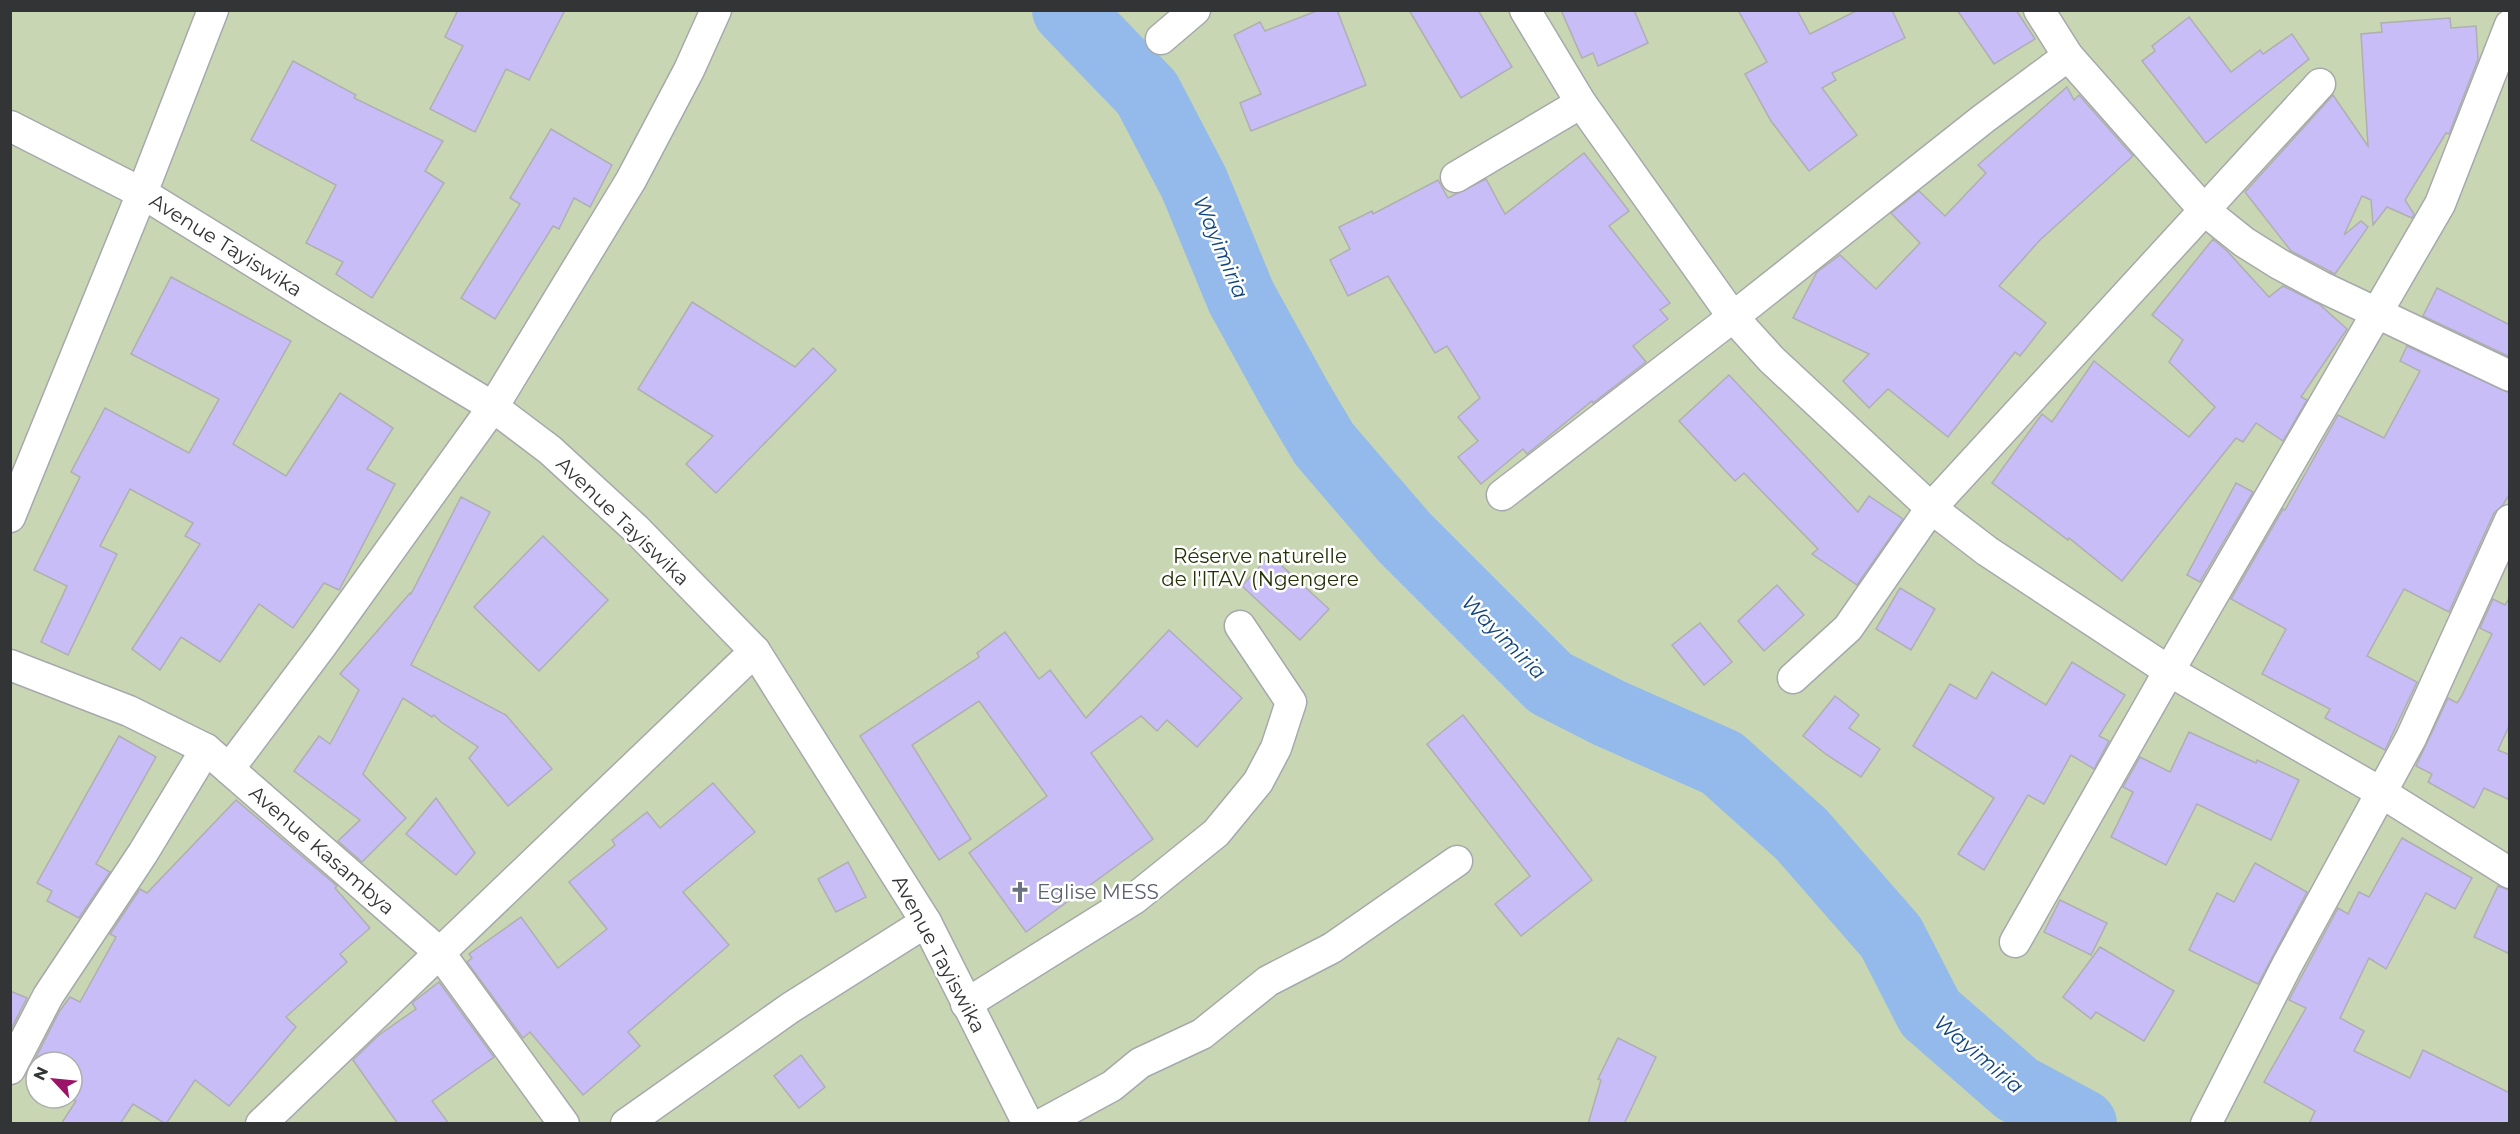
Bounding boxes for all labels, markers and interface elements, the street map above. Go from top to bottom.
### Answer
street label: Avenue Tayiswika [145,188,307,302]
water label: Wayimiria [1188,192,1254,302]
street label: Avenue Tayiswika [552,451,694,591]
park label: Réserve naturelle de l'ITAV (Ngengere [1161,544,1359,591]
water label: Wayimiria [1457,590,1551,684]
street label: Avenue Kasambya [244,780,400,920]
street label: Avenue Tayiswika [887,871,991,1037]
church icon: Eglise MESS [1008,880,1032,904]
place label: Eglise MESS [1037,880,1159,904]
water label: Wayimiria [1929,1009,2029,1099]
north arrow [24,1050,84,1110]
text: N [30,1064,52,1084]

